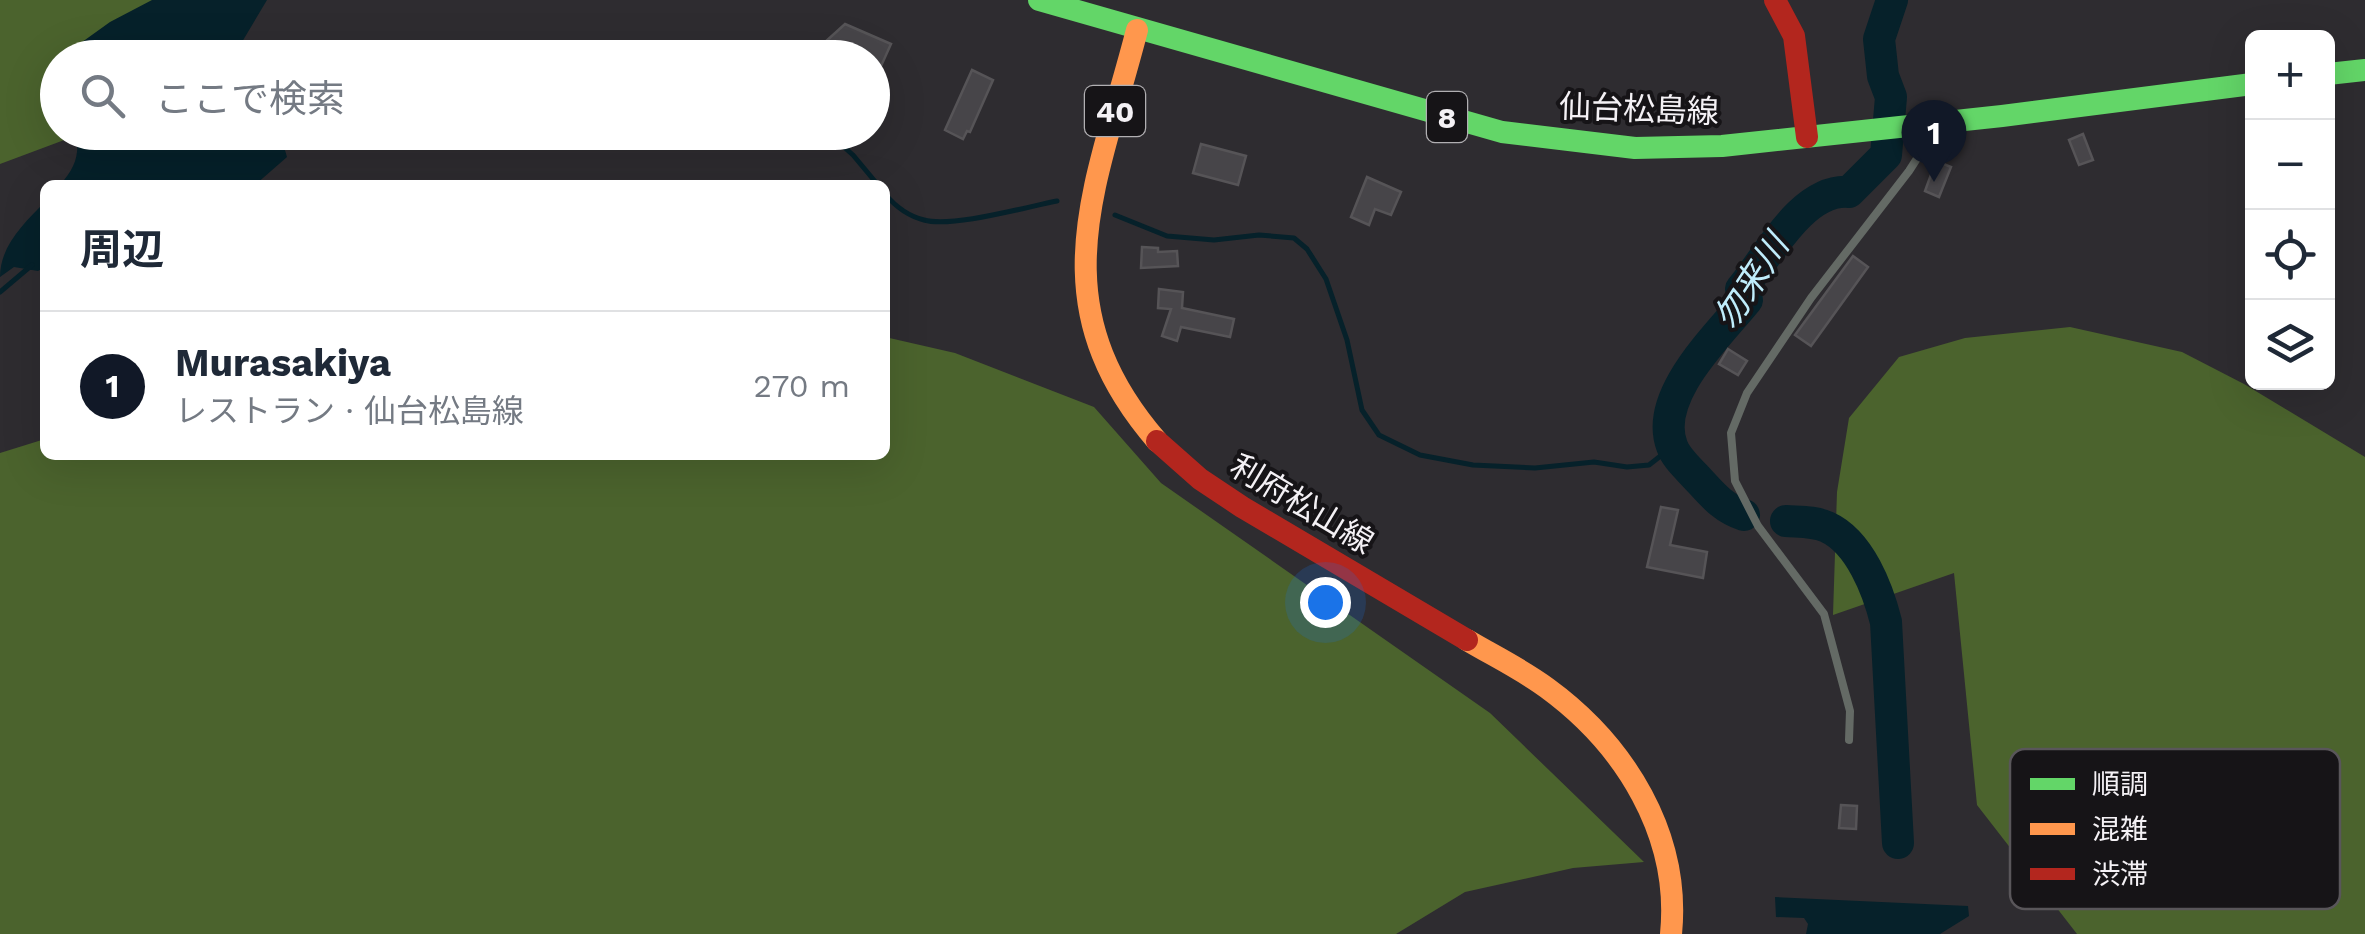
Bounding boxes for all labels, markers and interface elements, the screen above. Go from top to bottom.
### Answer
map controls [2245,30,2335,390]
button: + [2245,30,2335,120]
search box [40,40,890,150]
icon: search [75,68,130,123]
text: ここで検索 [155,77,345,121]
road number: 40 [1085,86,1145,136]
street label: 仙台松島線 [1558,87,1720,131]
road number: 8 [1427,92,1467,142]
pin: 1 [1902,100,1966,182]
button: − [2245,120,2335,210]
button: locate [2245,210,2335,300]
water label: 勿来川 [1705,223,1799,337]
text: 周辺 [80,225,164,274]
button: layers [2245,300,2335,390]
text: Murasakiya [175,341,391,385]
text: 1 [106,367,119,405]
text: 270 m [753,367,850,405]
text: レストラン · 仙台松島線 [175,392,524,430]
street label: 利府松山線 [1224,447,1380,561]
your location [1300,577,1351,628]
legend [2010,749,2340,909]
text: 順調 [2092,768,2148,801]
text: 混雑 [2092,813,2148,846]
text: 渋滞 [2092,858,2148,891]

